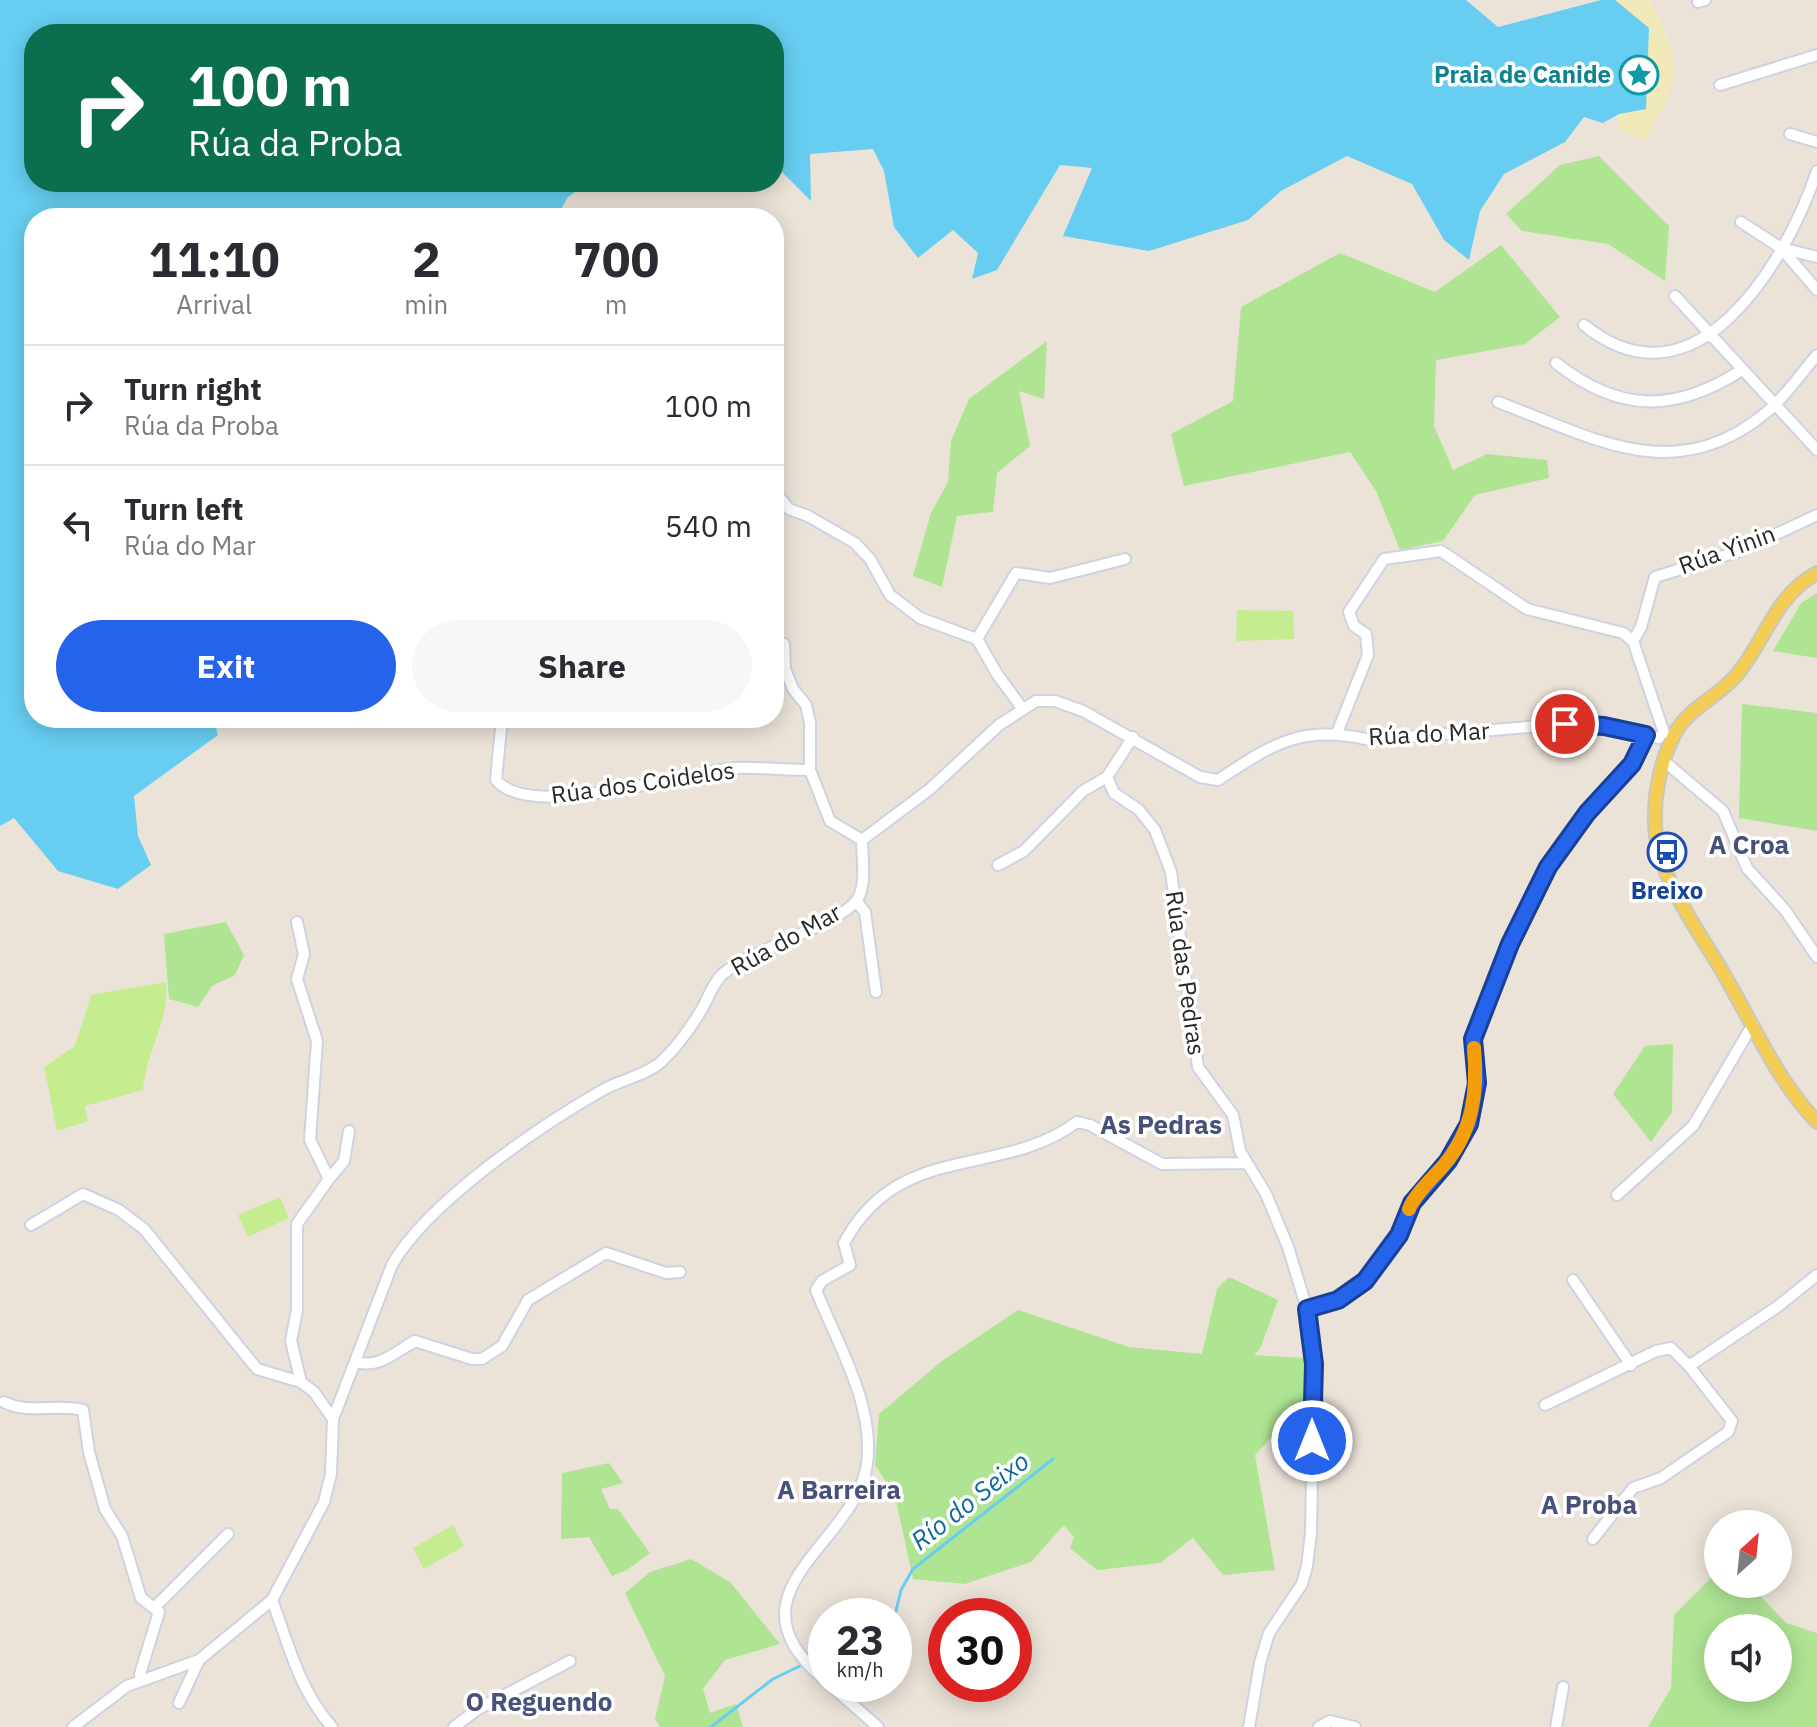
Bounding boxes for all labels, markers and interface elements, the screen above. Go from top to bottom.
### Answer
text: 100 m [188,49,352,121]
place icon: Praia de Canide [1618,54,1660,96]
icon: right [56,56,160,160]
place label: Praia de Canide [1434,58,1611,90]
text: Rúa da Proba [188,119,403,166]
text: 11:10 [149,228,280,290]
text: 2 [412,228,441,290]
text: 700 [573,228,659,290]
text: Arrival [176,287,252,321]
text: min [404,287,448,321]
text: m [605,287,627,321]
text: Turn right [124,369,262,408]
icon: right [56,383,100,427]
text: 100 m [665,386,752,425]
text: Rúa da Proba [124,408,279,442]
text: Turn left [124,489,243,528]
icon: left [56,503,100,547]
text: 540 m [665,506,752,545]
street label: Rúa Yinin [1674,517,1779,581]
text: Rúa do Mar [124,528,256,562]
button: Exit [56,620,396,712]
button: Share [412,620,752,712]
pin [1531,690,1599,758]
icon: arrive [1543,702,1587,746]
street label: Rúa do Mar [1367,714,1491,752]
street label: Rúa dos Coidelos [549,753,737,811]
district label: A Croa [1709,827,1790,861]
bus stop icon: Breixo [1646,831,1688,873]
place label: Breixo [1631,874,1703,906]
street label: Rúa das Pedras [1159,888,1213,1057]
street label: Rúa do Mar [725,896,847,983]
district label: As Pedras [1100,1107,1222,1141]
position arrow [1270,1399,1354,1483]
water label: Río do Seixo [903,1443,1035,1557]
district label: A Barreira [777,1472,901,1506]
district label: A Proba [1541,1487,1637,1521]
north arrow [1704,1510,1792,1598]
map controls [1704,1510,1792,1702]
speed limit sign: 30 [928,1598,1032,1702]
text: 23 [836,1614,884,1666]
button: sound [1704,1614,1792,1702]
text: km/h [836,1656,884,1683]
district label: O Reguendo [466,1684,612,1718]

